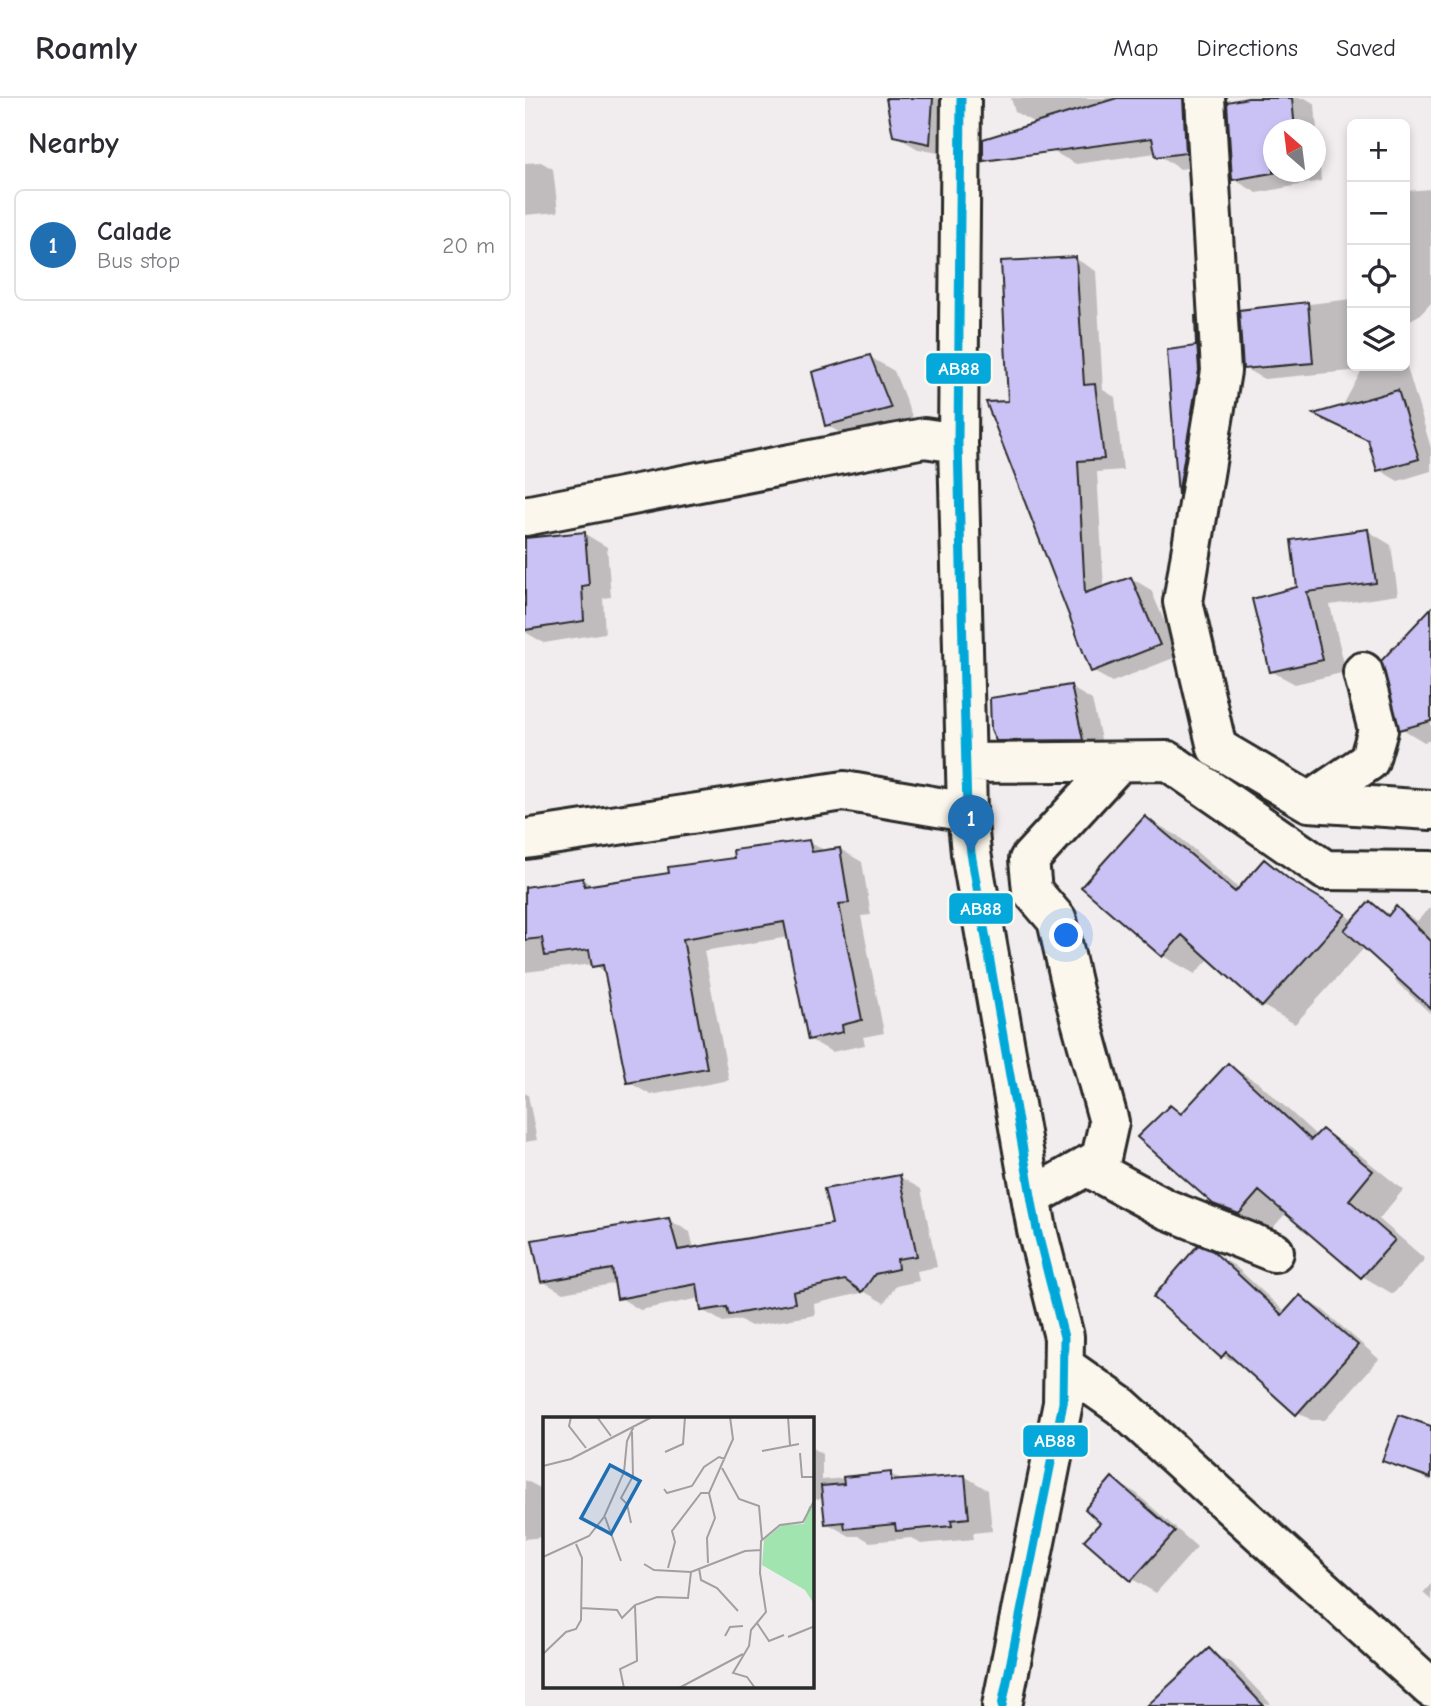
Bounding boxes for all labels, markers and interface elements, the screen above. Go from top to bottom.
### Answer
text: Roamly [35,29,137,67]
text: Map [1113,34,1159,62]
text: Directions [1197,34,1298,62]
text: Saved [1336,34,1396,62]
north arrow [1263,119,1326,182]
map controls [1347,119,1410,371]
button: + [1347,119,1410,182]
text: Nearby [28,126,119,161]
button: − [1347,182,1410,245]
text: Calade [97,217,172,247]
text: 1 [48,232,58,259]
text: 20 m [442,232,495,259]
button: locate [1347,245,1410,308]
text: Bus stop [97,247,180,274]
button: layers [1347,308,1410,371]
line badge: AB88 [925,352,992,385]
text: AB88 [938,358,980,380]
pin: 1 [948,795,994,853]
line badge: AB88 [948,892,1014,925]
text: AB88 [960,898,1002,920]
your location [1049,918,1083,952]
inset map [543,1417,814,1688]
line badge: AB88 [1022,1424,1089,1458]
text: AB88 [1034,1430,1076,1452]

